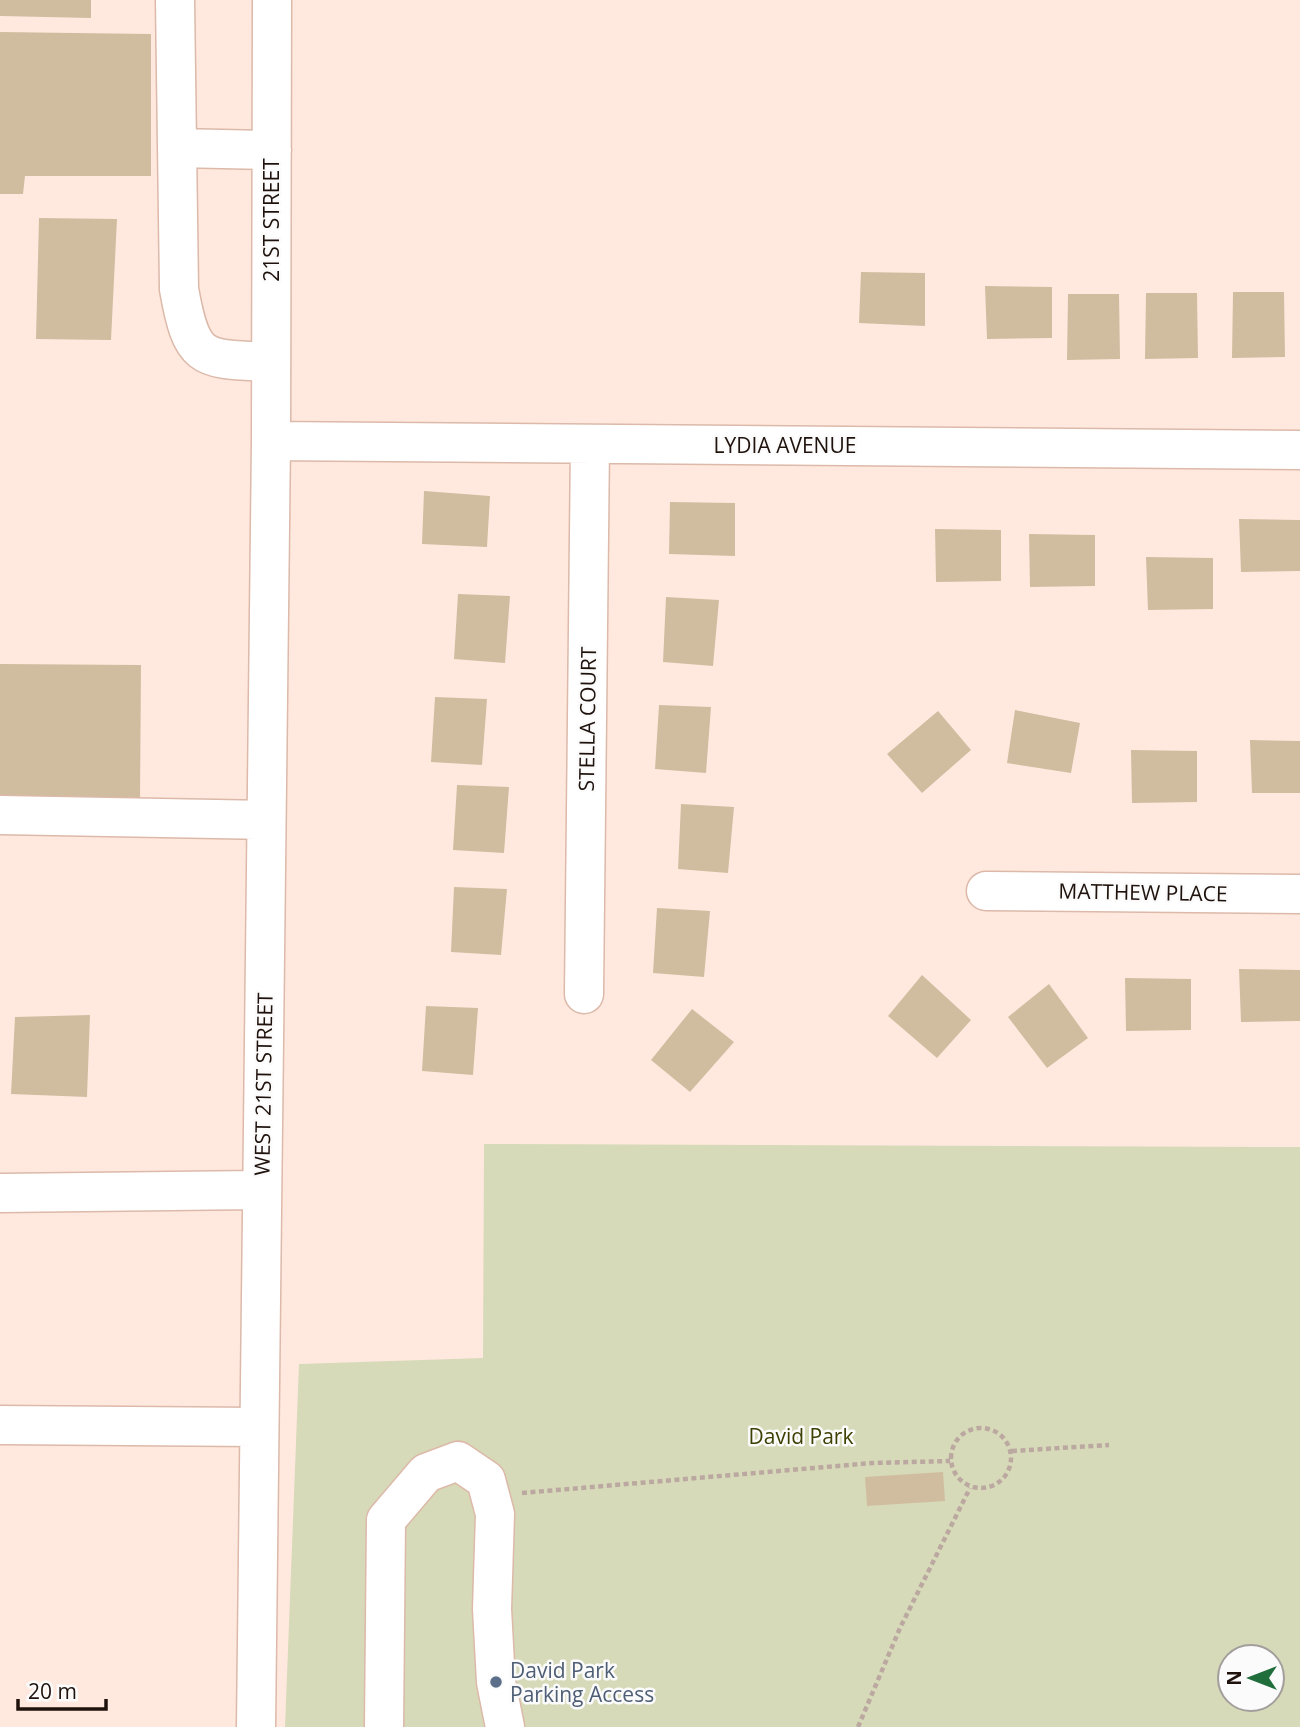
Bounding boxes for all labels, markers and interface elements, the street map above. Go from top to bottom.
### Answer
street label: 21ST STREET [257,158,285,282]
street label: LYDIA AVENUE [714,431,856,459]
street label: STELLA COURT [572,646,602,792]
street label: MATTHEW PLACE [1058,877,1228,907]
street label: WEST 21ST STREET [247,992,279,1176]
park label: David Park [749,1422,853,1450]
north arrow [1216,1643,1286,1713]
place label: David Park Parking Access [510,1656,654,1708]
scale bar [18,1668,105,1712]
text: N [1221,1670,1247,1686]
marker: David Park Parking Access [488,1674,504,1690]
text: 20 m [28,1677,77,1705]

